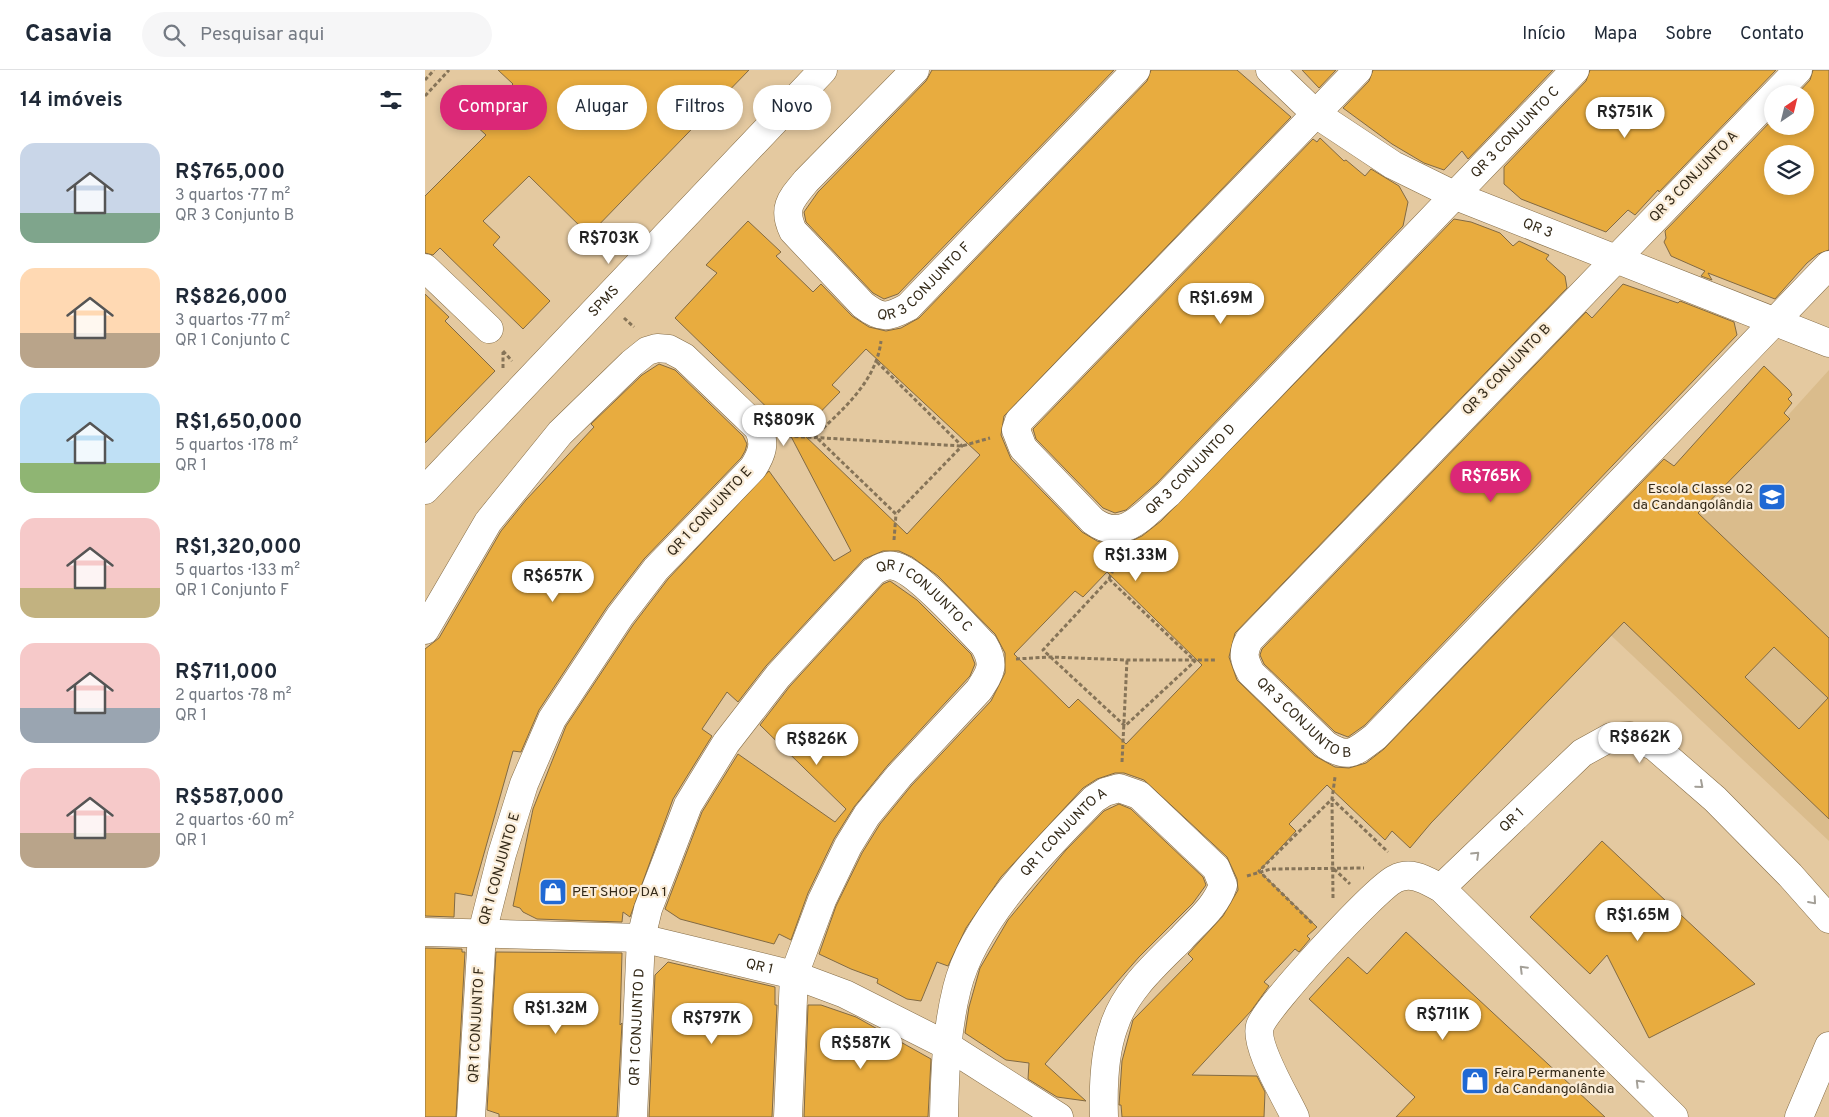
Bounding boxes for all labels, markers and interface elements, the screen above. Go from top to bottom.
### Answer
search box [142,12,492,57]
text: Casavia [25,20,112,50]
icon: search [160,21,188,49]
text: Pesquisar aqui [200,23,324,47]
text: Início [1522,23,1566,46]
text: Mapa [1594,23,1637,46]
text: Sobre [1665,23,1712,46]
text: Contato [1740,23,1804,46]
street label: QR 3 CONJUNTO C [1467,83,1563,182]
chip: Comprar [440,85,547,130]
chip: Alugar [557,85,647,130]
chip: Filtros [657,85,743,130]
chip: Novo [753,85,831,130]
north arrow [1764,85,1814,135]
map controls [1764,85,1814,195]
icon: filters [377,86,405,114]
text: 14 imóveis [20,87,123,114]
pin: R$751K [1584,97,1666,139]
text: R$751K [1597,103,1653,123]
street label: QR 3 CONJUNTO A [1646,128,1742,226]
button: layers [1764,145,1814,195]
text: R$765,000 [175,159,285,186]
icon: home [60,163,120,223]
text: 3 quartos · 77 m² [175,186,290,206]
text: QR 3 Conjunto B [175,206,294,226]
street label: QR 3 [1520,215,1555,242]
pin: R$703K [568,222,650,265]
text: R$703K [579,229,639,249]
street label: QR 3 CONJUNTO F [876,239,974,324]
street label: SPMS [585,282,623,321]
pin: R$1.69M [1175,282,1267,325]
text: R$826,000 [175,284,288,311]
icon: home [60,288,120,348]
text: R$1.69M [1189,289,1253,309]
text: 3 quartos · 77 m² [175,311,290,331]
street label: QR 3 CONJUNTO B [1459,321,1555,419]
text: QR 1 Conjunto C [175,331,290,351]
pin: R$809K [743,404,825,447]
text: R$1,650,000 [175,409,302,436]
text: R$809K [753,411,815,431]
icon: home [60,413,120,473]
street label: QR 3 CONJUNTO D [1142,420,1239,519]
text: 5 quartos · 178 m² [175,436,298,456]
text: QR 1 [175,456,207,476]
pin: R$765K [1450,460,1532,503]
street label: QR 1 CONJUNTO E [664,464,756,560]
text: R$765K [1461,467,1521,487]
place label: Escola Classe 02 da Candangolândia [1633,481,1753,514]
school or university icon: Escola Classe 02 da Candangolândia [1757,482,1787,512]
text: R$1,320,000 [175,534,302,561]
icon: home [60,538,120,598]
pin: R$1.33M [1090,540,1182,582]
text: R$1.33M [1104,546,1168,566]
street label: QR 1 CONJUNTO C [873,557,975,635]
pin: R$657K [512,560,594,603]
text: 5 quartos · 133 m² [175,561,300,581]
text: R$657K [523,567,583,587]
text: QR 1 Conjunto F [175,581,289,601]
text: R$711,000 [175,659,278,686]
icon: home [60,663,120,723]
street label: QR 3 CONJUNTO B [1253,674,1352,761]
text: 2 quartos · 78 m² [175,686,292,706]
text: QR 1 [175,706,207,726]
pin: R$862K [1599,722,1681,764]
pin: R$826K [776,724,858,766]
text: R$862K [1609,728,1671,748]
text: R$826K [786,730,848,750]
one-way arrow [1694,780,1703,789]
text: R$587,000 [175,784,284,811]
street label: QR 1 CONJUNTO A [1017,784,1110,880]
icon: home [60,788,120,848]
street label: QR 1 [1496,804,1528,836]
text: 2 quartos · 60 m² [175,811,294,831]
street label: QR 1 CONJUNTO E [476,811,524,927]
text: QR 1 [175,831,207,851]
one-way arrow [1471,852,1480,861]
shop icon: PET SHOP DA 1 [538,877,568,907]
place label: PET SHOP DA 1 [572,884,667,901]
one-way arrow [1808,896,1817,905]
pin: R$1.65M [1592,900,1684,942]
text: R$1.65M [1606,906,1670,926]
street label: QR 1 [744,955,775,978]
street label: QR 1 CONJUNTO F [465,966,489,1083]
one-way arrow [1520,966,1529,975]
street label: QR 1 CONJUNTO D [626,968,648,1086]
pin: R$1.32M [510,992,602,1035]
pin: R$711K [1402,998,1484,1041]
text: R$1.32M [524,999,588,1019]
pin: R$797K [671,1002,753,1045]
text: R$711K [1416,1005,1470,1025]
text: R$797K [683,1009,741,1029]
pin: R$587K [820,1028,902,1070]
text: R$587K [831,1034,891,1054]
place label: Feira Permanente da Candangolândia [1494,1065,1614,1098]
shop icon: Feira Permanente da Candangolândia [1460,1066,1490,1096]
one-way arrow [1636,1080,1645,1089]

